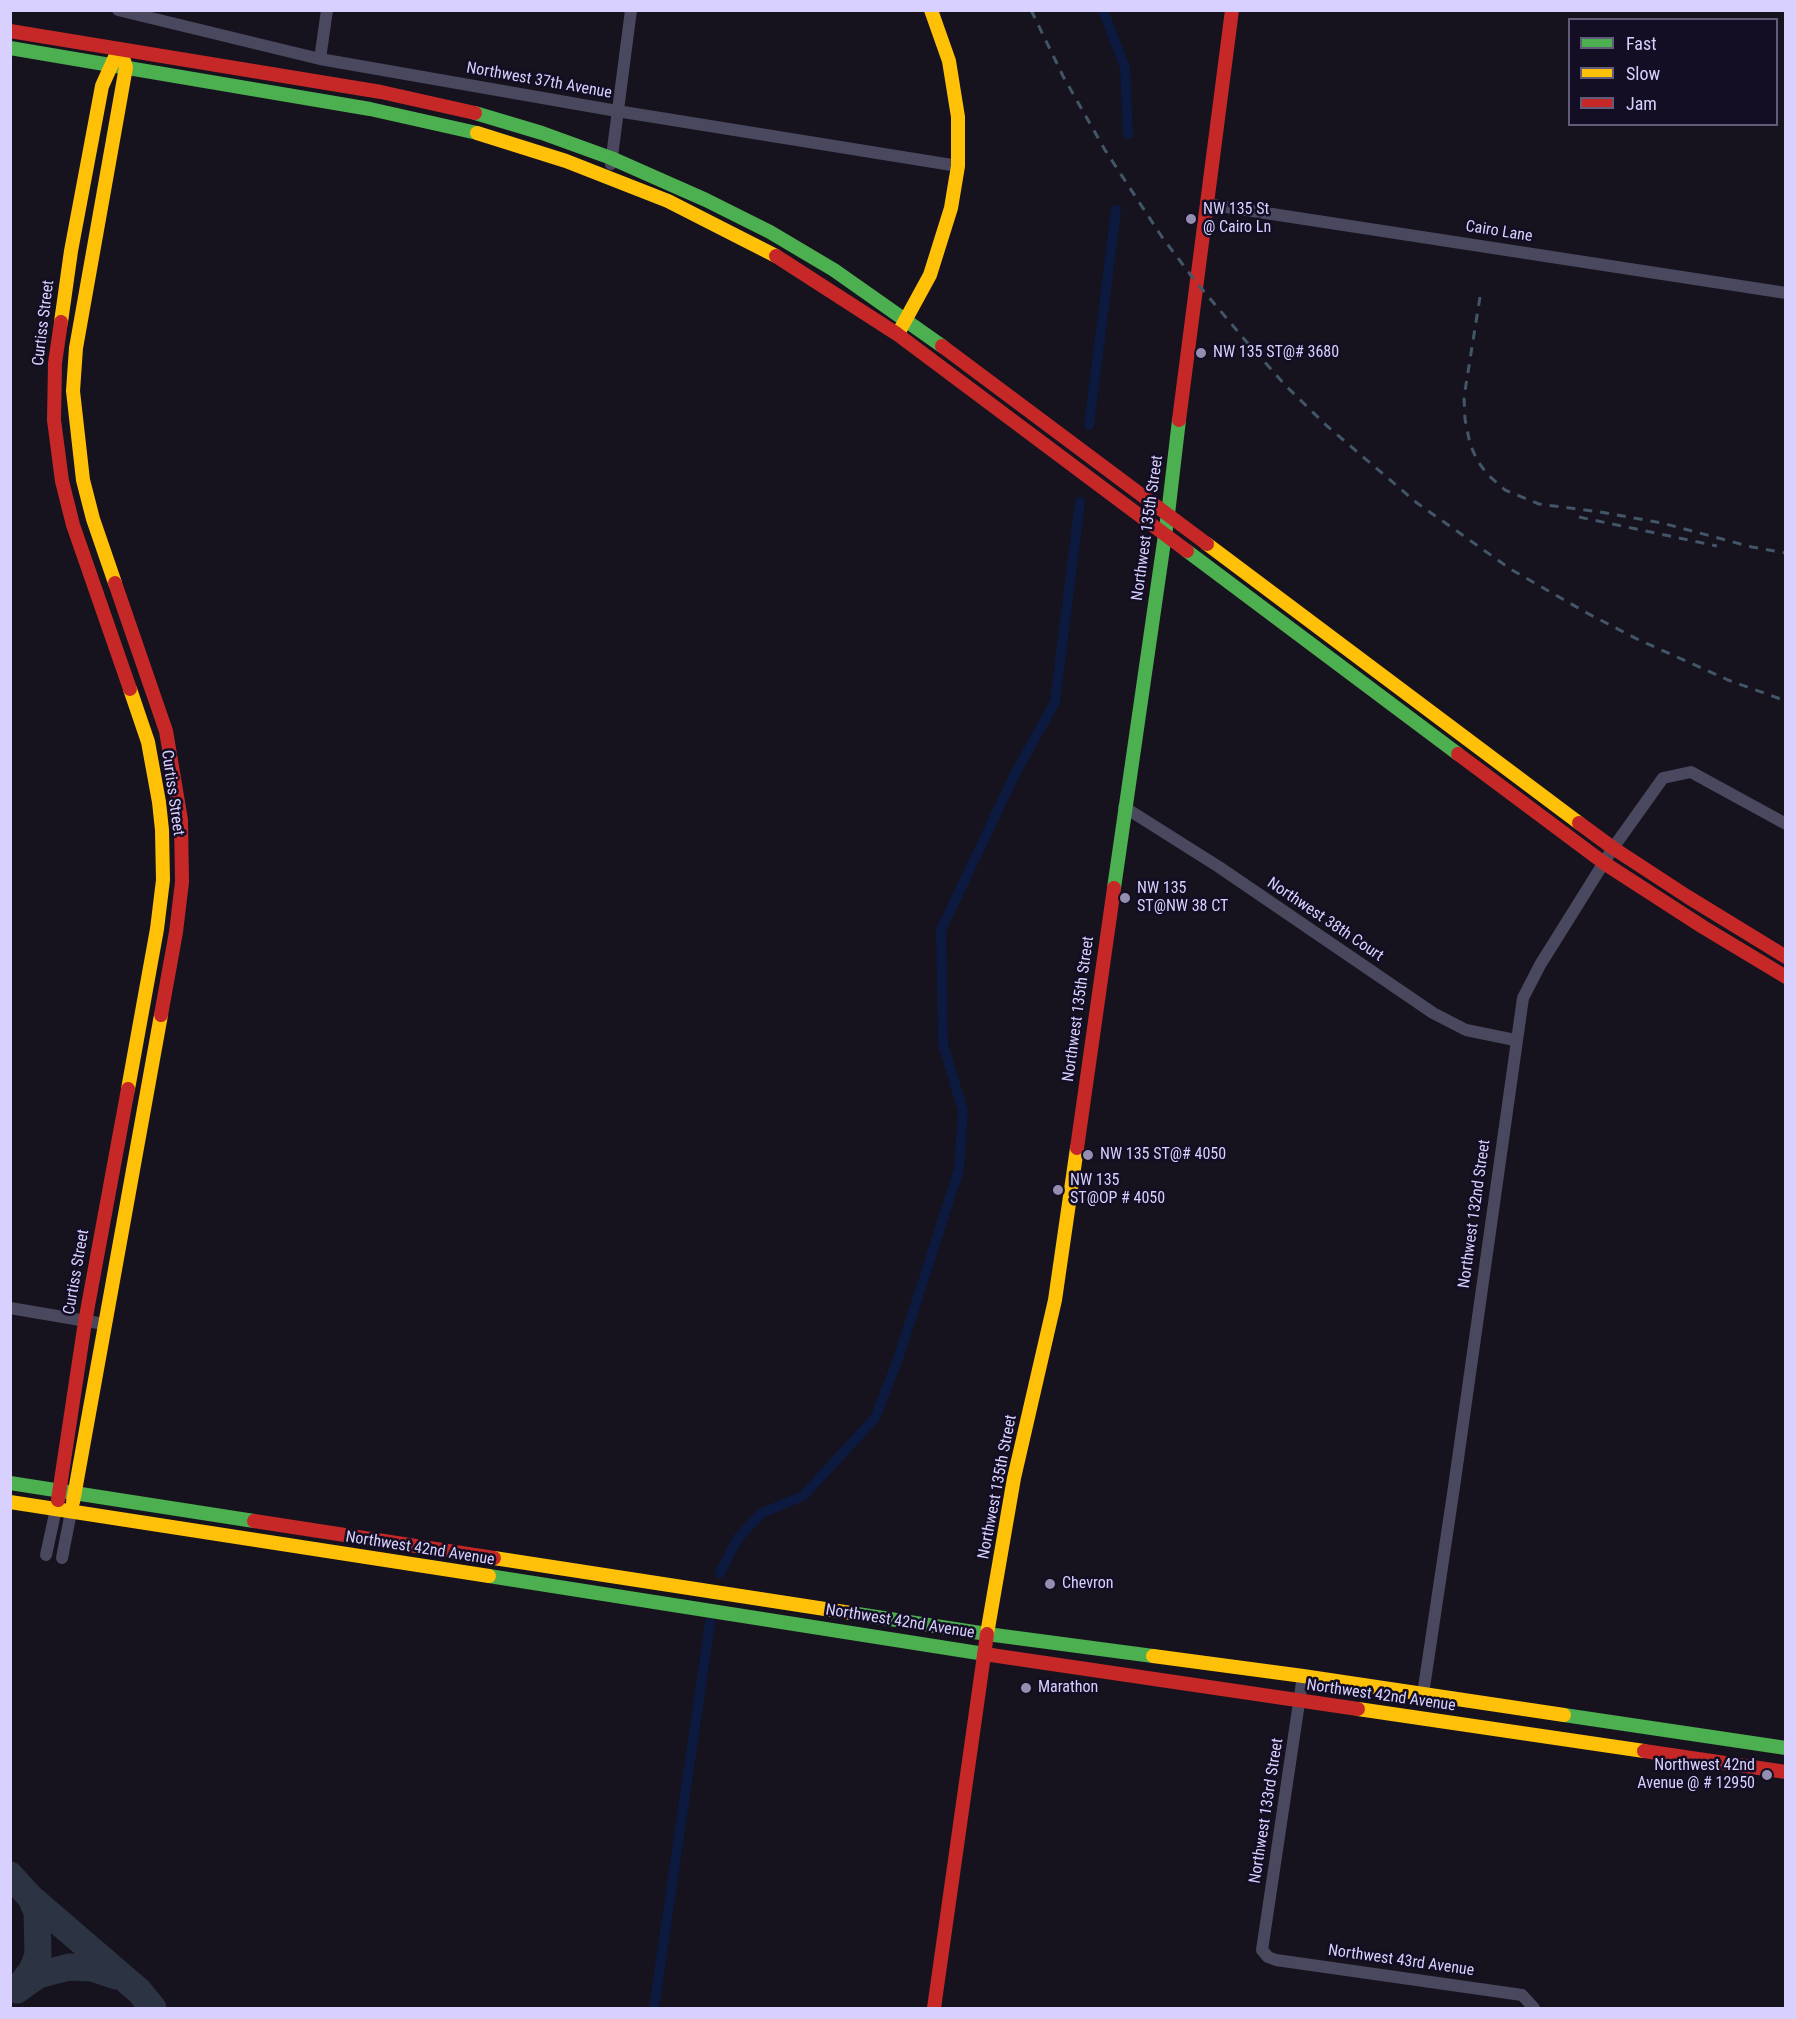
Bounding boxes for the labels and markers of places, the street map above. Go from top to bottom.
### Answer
place label: NW 135 St @ Cairo Ln [1203,200,1271,238]
marker: NW 135 St @ Cairo Ln [1184,212,1198,226]
place label: NW 135 ST@# 3680 [1213,343,1339,363]
marker: NW 135 ST@# 3680 [1194,346,1208,360]
place label: NW 135 ST@NW 38 CT [1137,879,1228,917]
marker: NW 135 ST@NW 38 CT [1118,891,1132,905]
place label: NW 135 ST@# 4050 [1100,1145,1226,1165]
marker: NW 135 ST@# 4050 [1081,1148,1095,1162]
place label: NW 135 ST@OP # 4050 [1070,1171,1165,1209]
marker: NW 135 ST@OP # 4050 [1051,1183,1065,1197]
place label: Chevron [1062,1574,1114,1594]
marker: Chevron [1043,1577,1057,1591]
place label: Marathon [1038,1678,1098,1698]
marker: Marathon [1019,1681,1033,1695]
place label: Northwest 42nd Avenue @ # 12950 [1637,1756,1755,1794]
marker: Northwest 42nd Avenue @ # 12950 [1760,1768,1774,1782]

